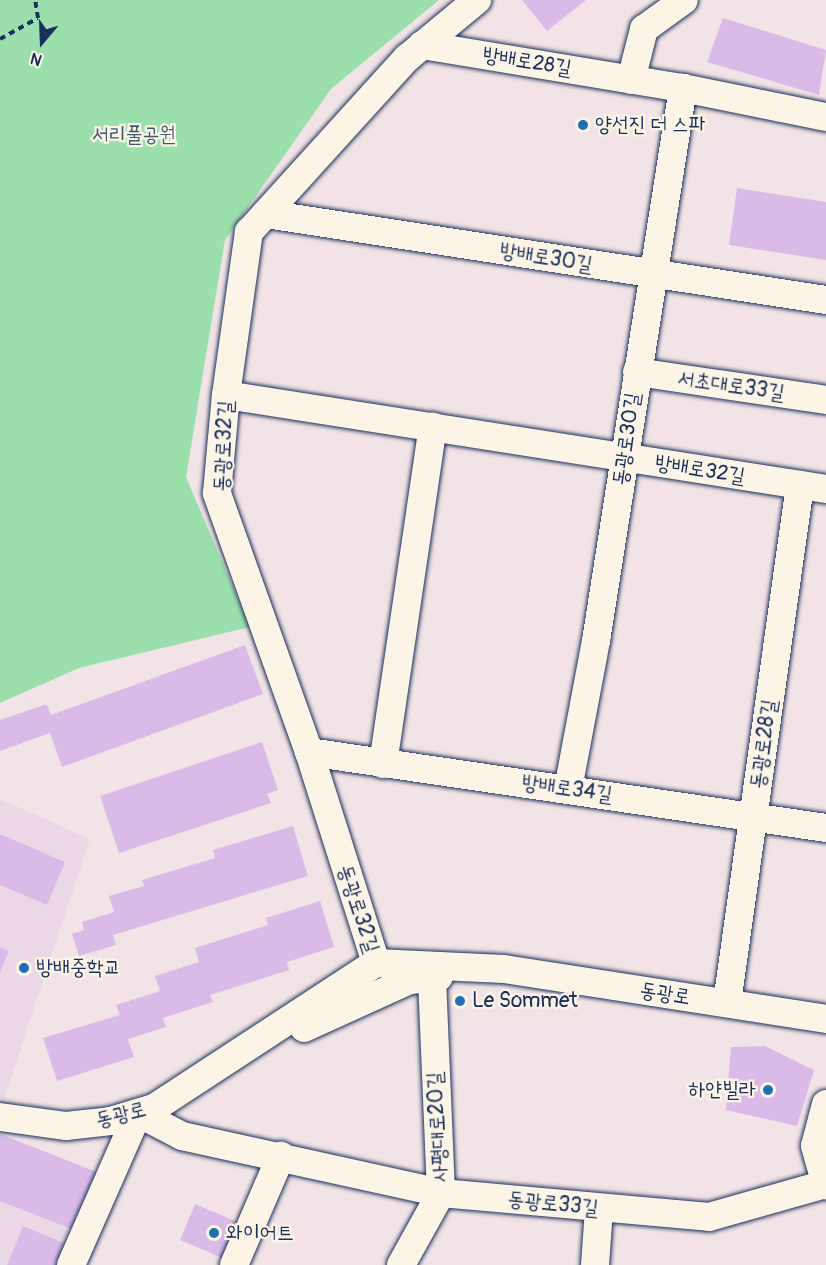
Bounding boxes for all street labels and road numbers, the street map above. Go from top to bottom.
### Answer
street label: 방배로28길 [481,43,573,81]
street label: 방배로30길 [498,238,594,278]
street label: 서초대로33길 [676,366,786,406]
street label: 동광로30길 [608,391,646,487]
street label: 동광로32길 [209,400,239,492]
street label: 방배로32길 [653,450,747,490]
street label: 동광로28길 [745,698,783,790]
street label: 방배로34길 [520,770,614,808]
street label: 동광로32길 [332,862,384,956]
street label: 동광로 [638,978,692,1010]
street label: 사평대로20길 [423,1071,453,1183]
street label: 동광로 [93,1097,149,1133]
street label: 동광로33길 [506,1187,600,1221]

